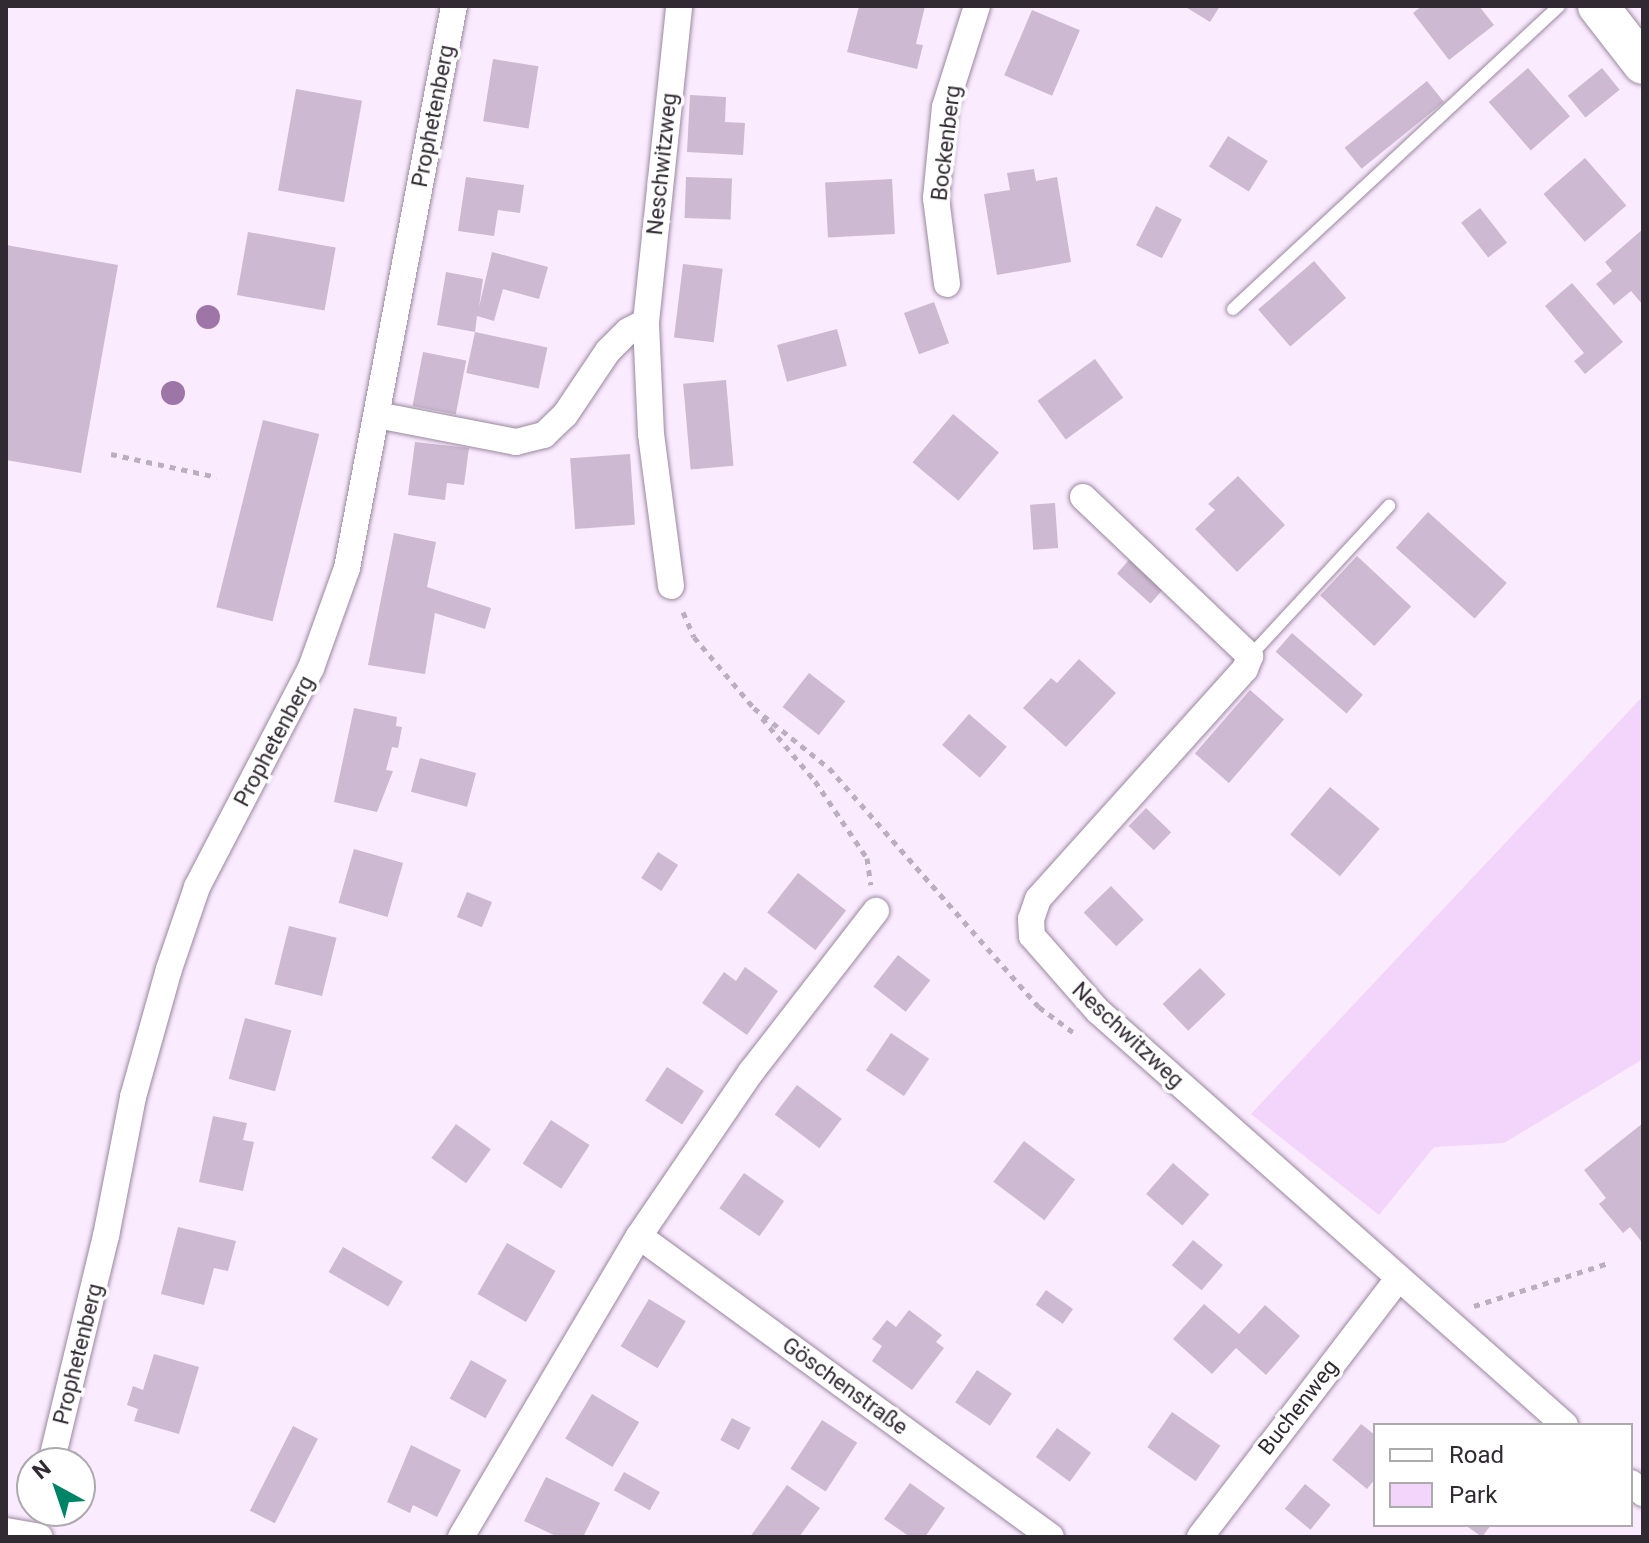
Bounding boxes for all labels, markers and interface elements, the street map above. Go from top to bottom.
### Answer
street label: Prophetenberg [406,43,460,189]
street label: Bockenberg [926,84,966,202]
street label: Neschwitzweg [641,92,683,236]
street label: Prophetenberg [228,671,320,811]
street label: Neschwitzweg [1067,977,1189,1093]
street label: Prophetenberg [48,1281,108,1427]
street label: Göschenstraße [777,1332,913,1440]
street label: Buchenweg [1253,1354,1343,1460]
legend [1373,1423,1633,1527]
text: Road [1449,1441,1504,1469]
north arrow [16,1447,96,1527]
text: N [28,1455,56,1484]
text: Park [1449,1481,1497,1509]

